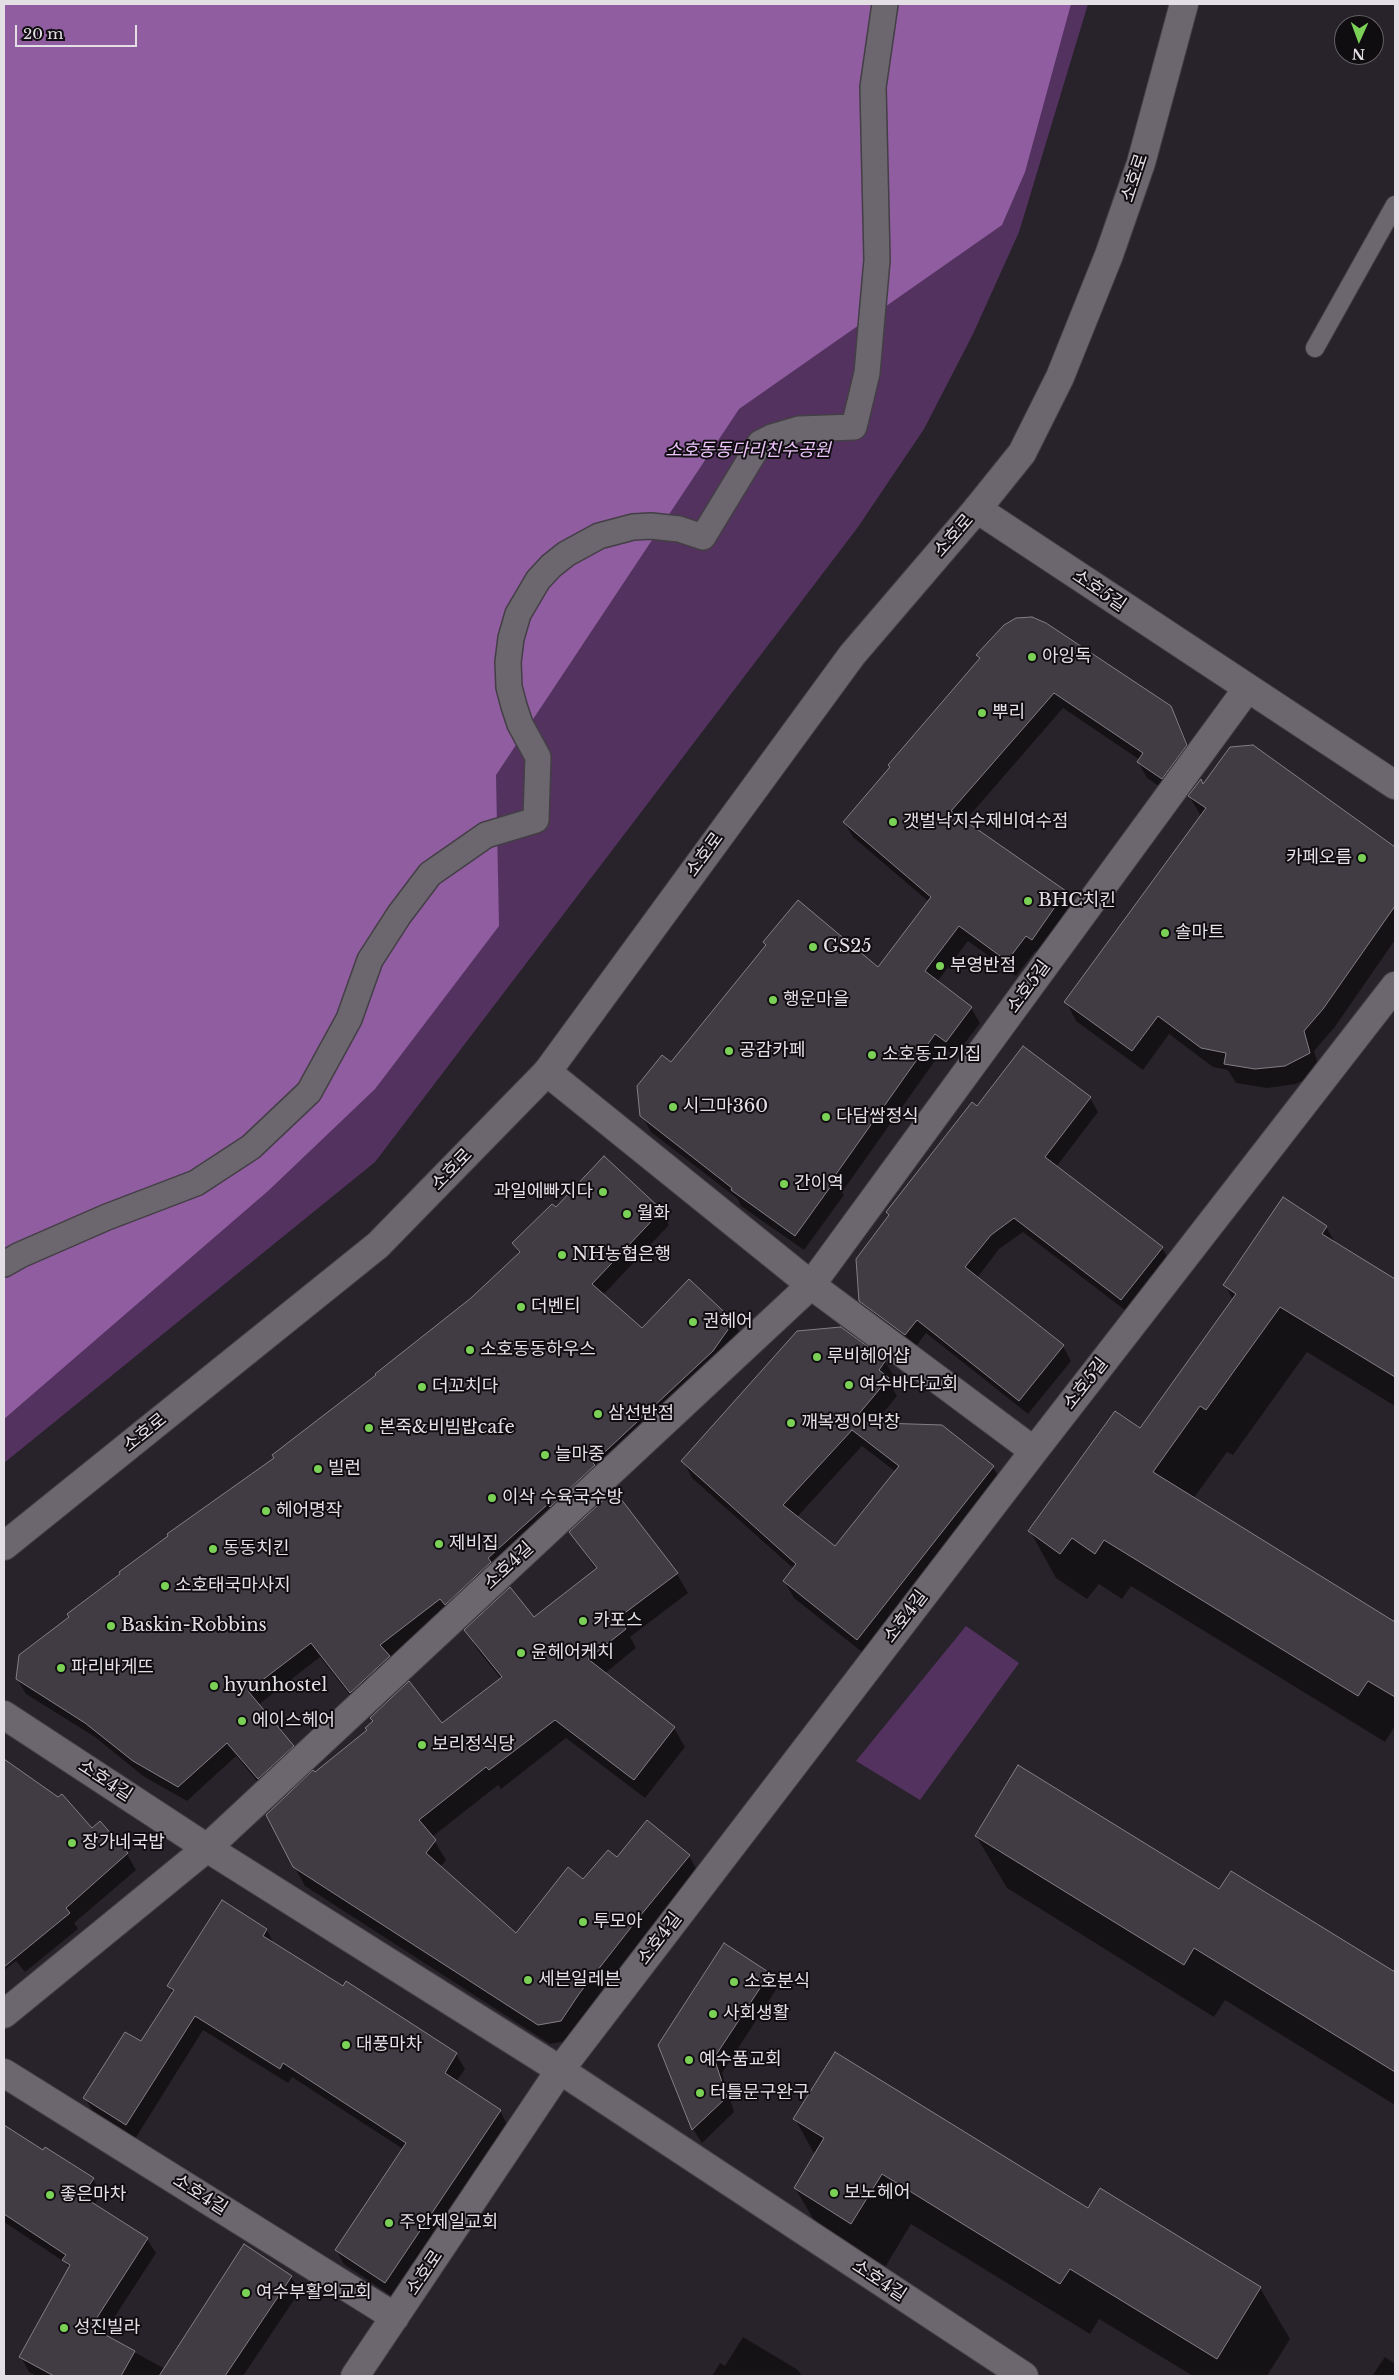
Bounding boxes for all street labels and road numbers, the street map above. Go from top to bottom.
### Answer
street label: 소호로 [1117,151,1153,205]
street label: 소호로 [930,510,978,562]
street label: 소호5길 [1068,565,1130,617]
street label: 소호로 [682,829,728,881]
street label: 소호5길 [1003,956,1055,1018]
street label: 소호로 [427,1145,477,1195]
street label: 소호5길 [1059,1354,1113,1414]
street label: 소호로 [119,1409,171,1457]
street label: 소호4길 [480,1538,538,1594]
street label: 소호4길 [879,1586,933,1648]
street label: 소호4길 [74,1756,136,1806]
street label: 소호4길 [633,1908,687,1970]
street label: 소호4길 [169,2170,231,2220]
street label: 소호로 [402,2246,448,2300]
street label: 소호4길 [848,2256,910,2306]

